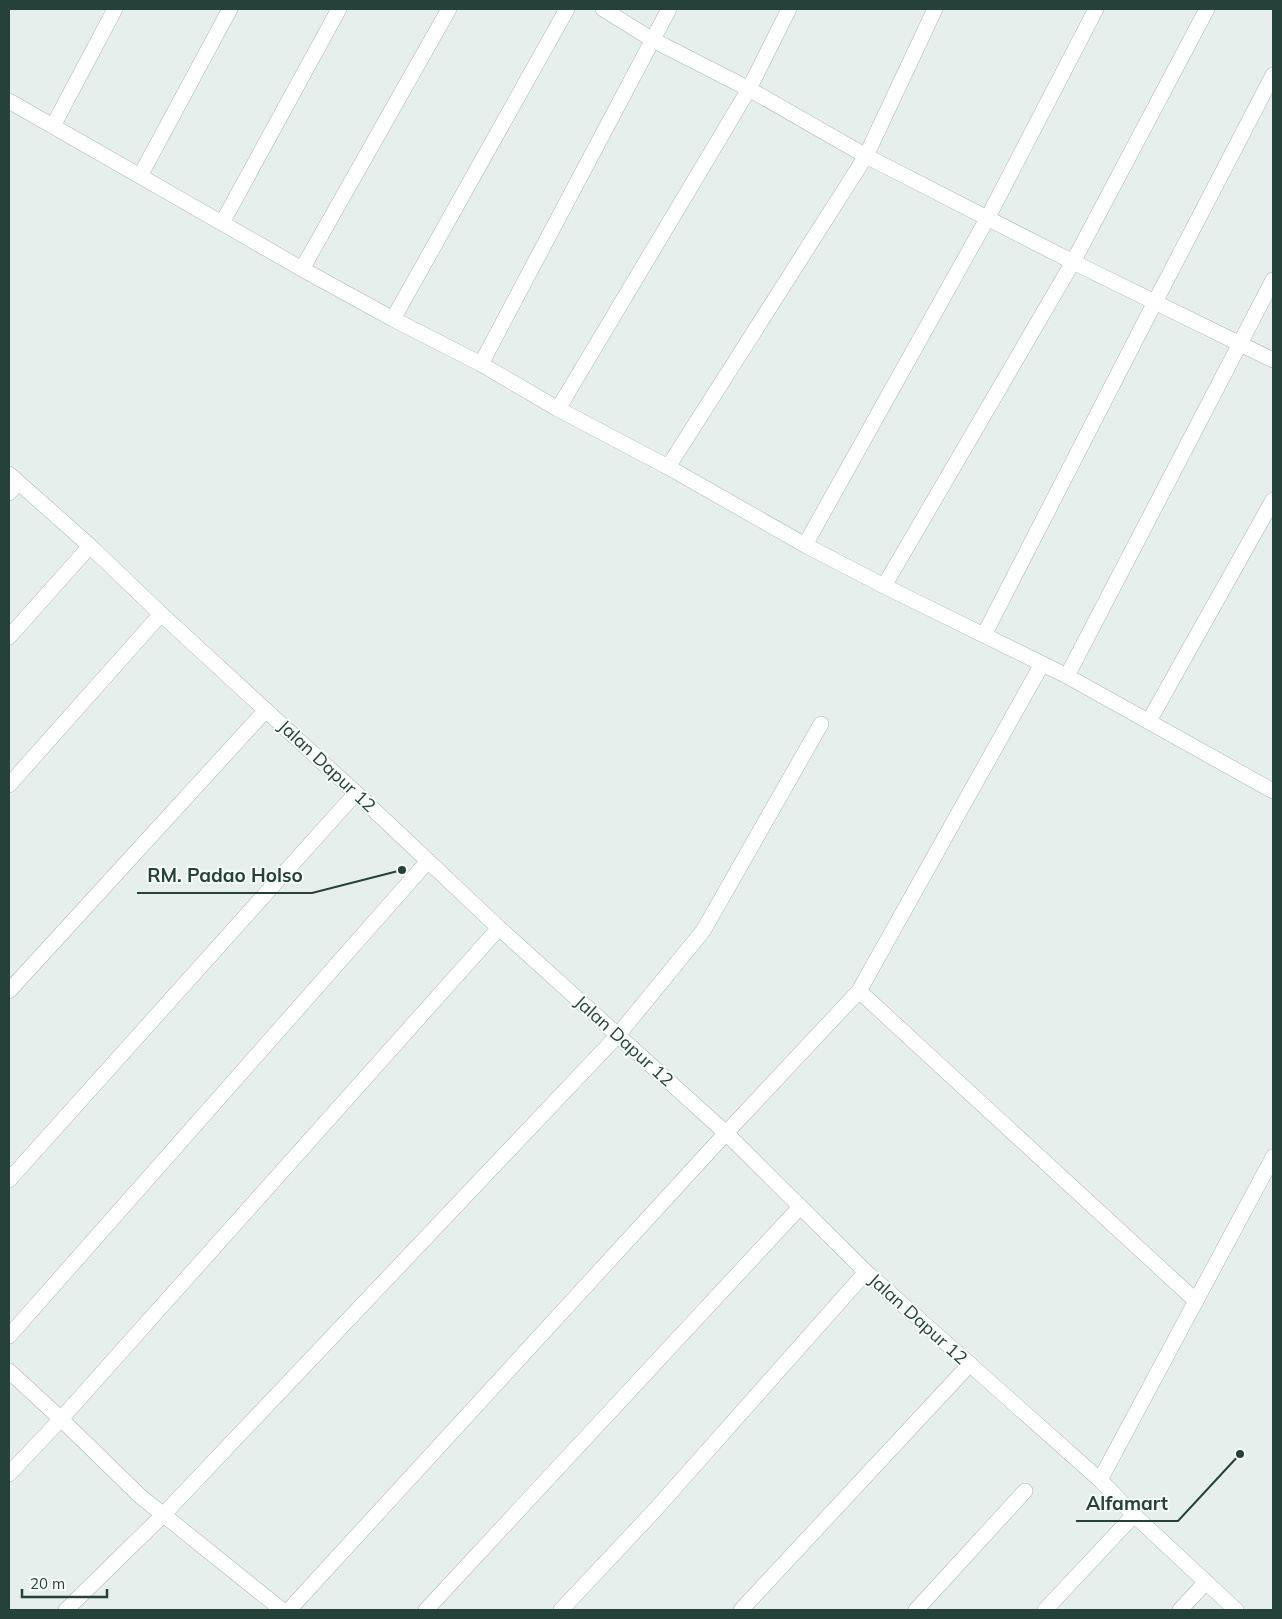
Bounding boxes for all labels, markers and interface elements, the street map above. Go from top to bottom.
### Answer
street label: Jalan Dapur 12 [274,714,381,817]
callout: RM. Padao Holso [137,859,312,893]
text: RM. Padao Holso [147,863,303,887]
street label: Jalan Dapur 12 [570,990,679,1091]
street label: Jalan Dapur 12 [864,1268,973,1369]
callout: Alfamart [1076,1487,1178,1521]
text: Alfamart [1086,1491,1168,1515]
scale bar [22,1566,108,1598]
text: 20 m [30,1574,65,1593]

